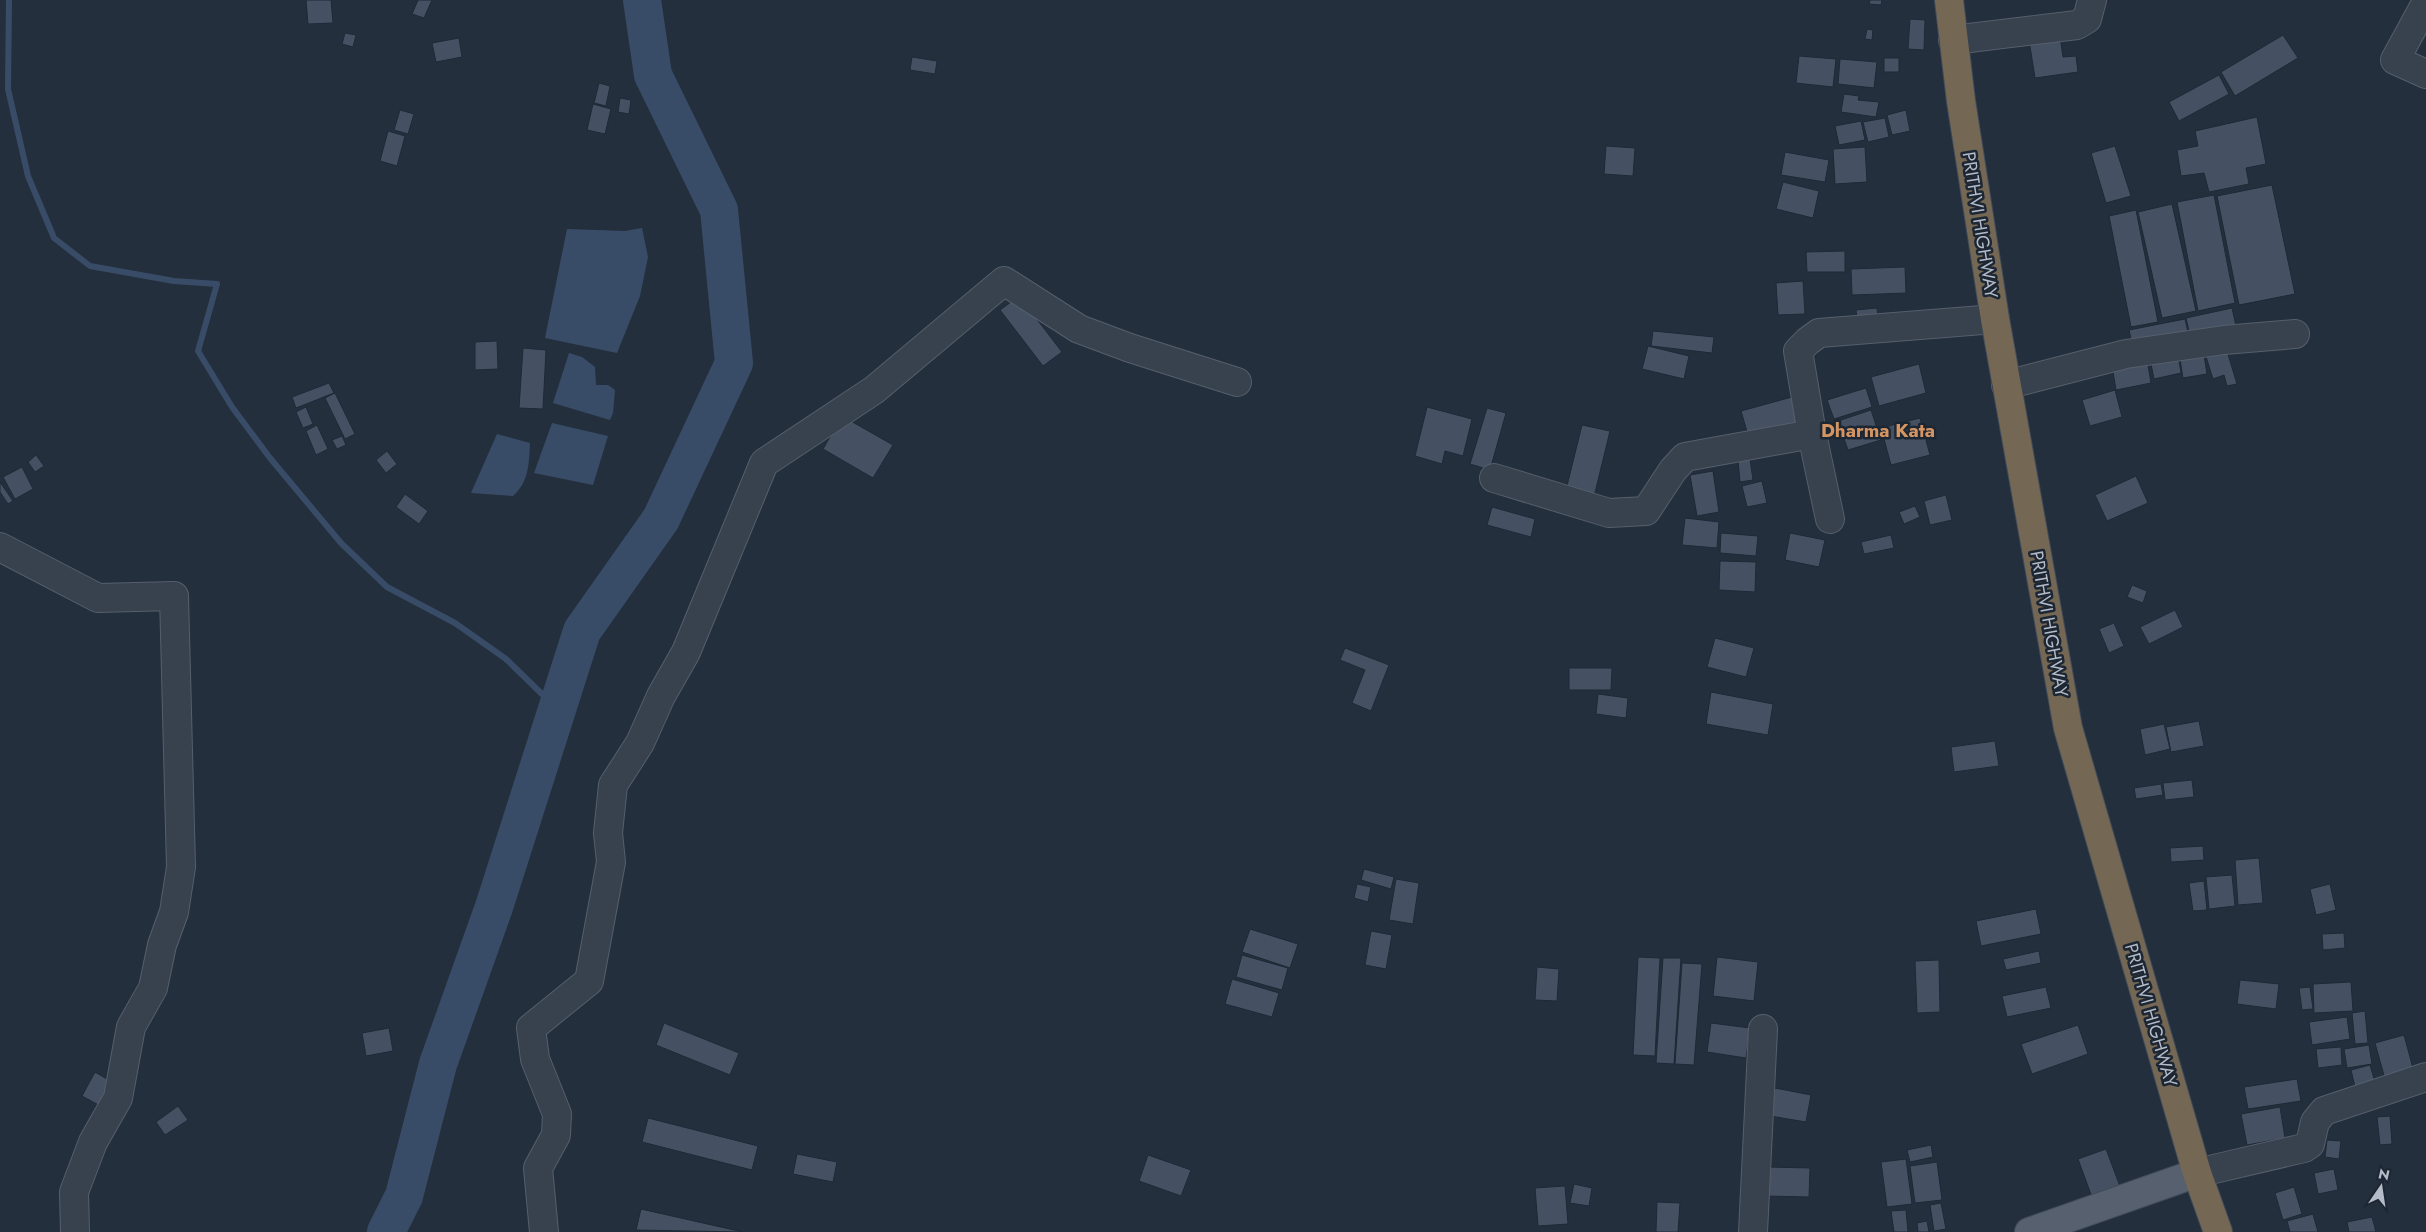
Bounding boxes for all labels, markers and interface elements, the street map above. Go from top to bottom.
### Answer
street label: PRITHVI HIGHWAY [1956,150,2005,301]
district label: Dharma Kata [1821,417,1935,444]
street label: PRITHVI HIGHWAY [2023,549,2075,700]
street label: PRITHVI HIGHWAY [2118,940,2184,1091]
north arrow [2356,1162,2406,1212]
text: N [2376,1163,2392,1185]

